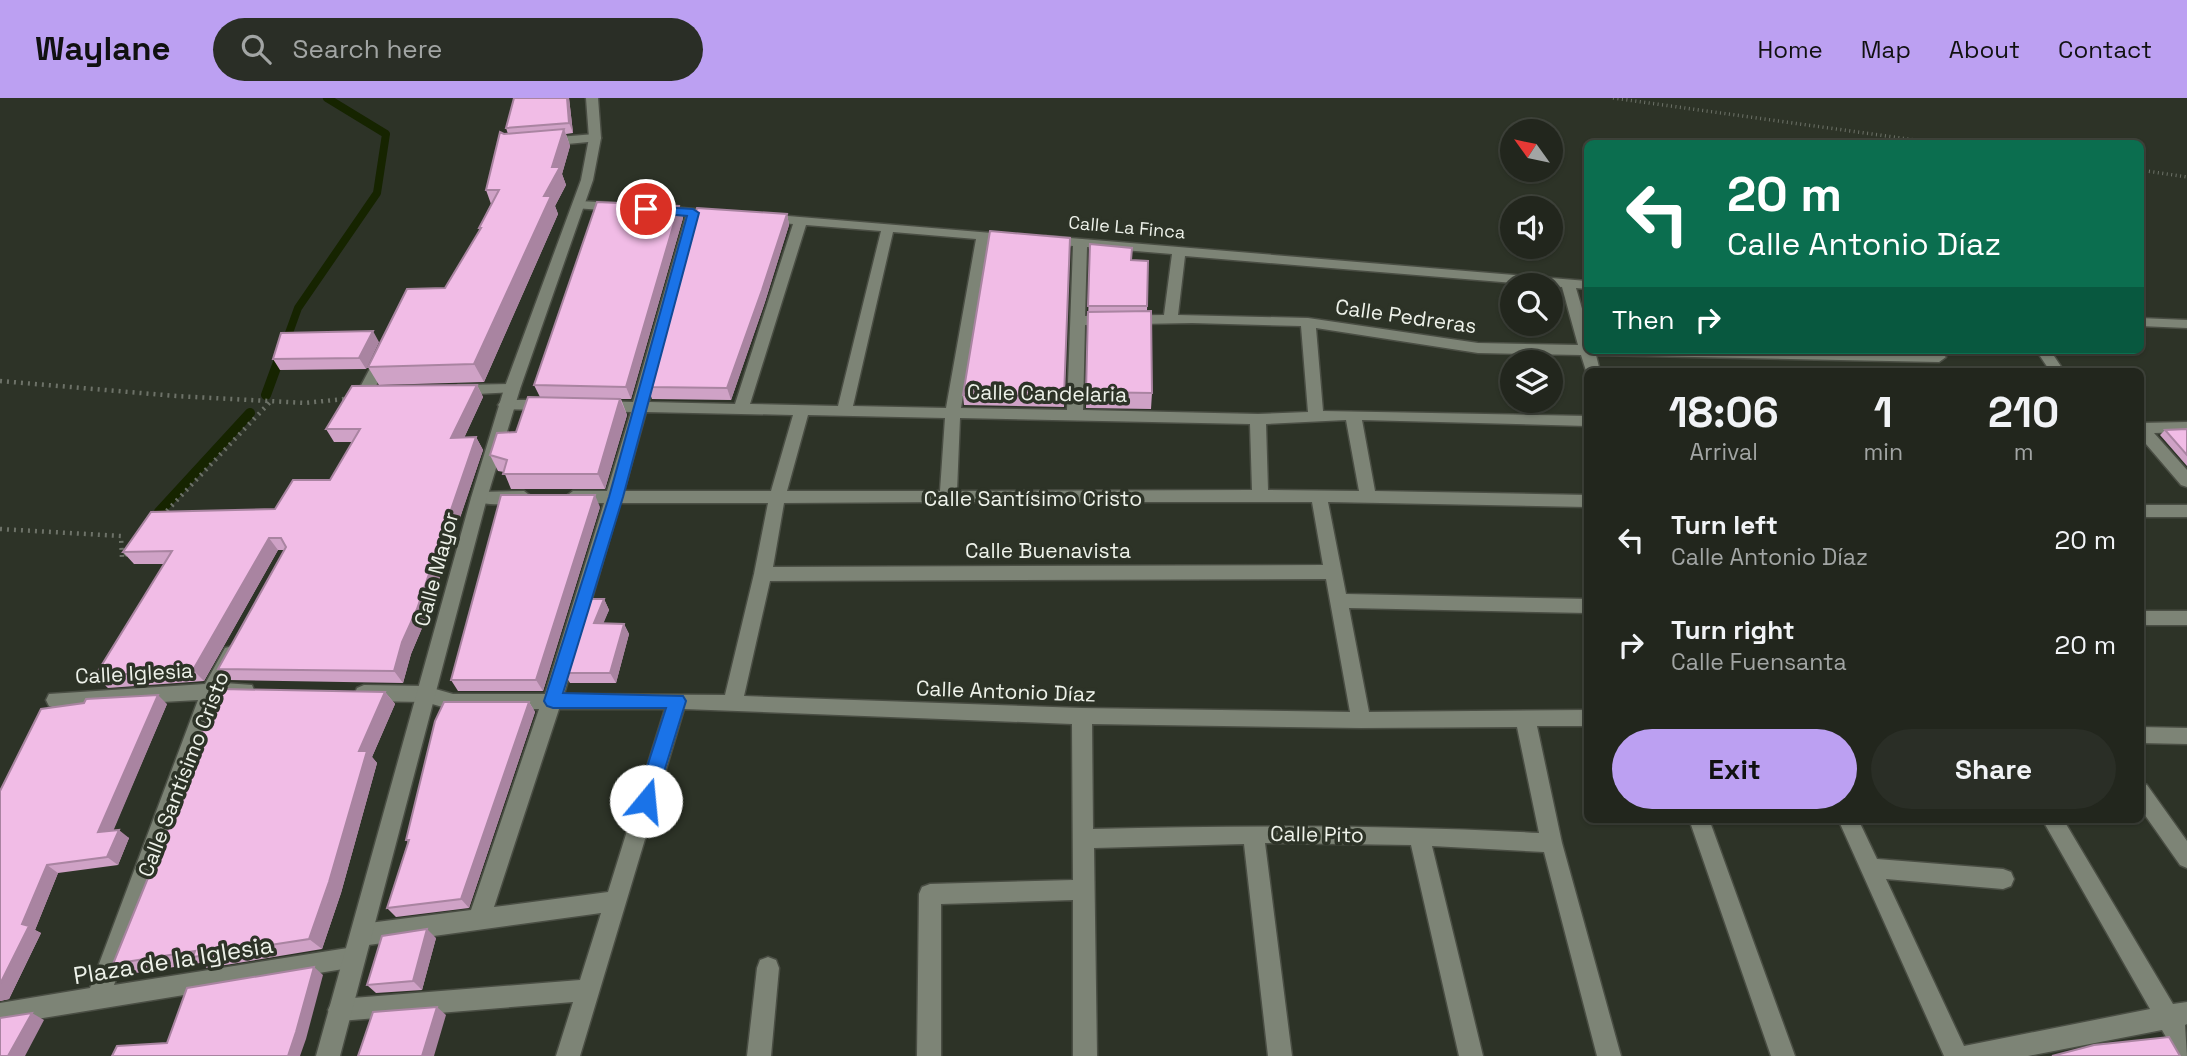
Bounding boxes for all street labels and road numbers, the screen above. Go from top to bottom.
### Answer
street label: Calle La Finca [1068,210,1186,244]
street label: Calle Pedreras [1334,293,1478,339]
street label: Calle Candelaria [967,378,1127,408]
street label: Calle Santísimo Cristo [924,485,1142,512]
street label: Calle Mayor [408,509,464,629]
street label: Calle Buenavista [965,537,1131,564]
street label: Calle Iglesia [74,656,194,690]
street label: Calle Santísimo Cristo [131,667,235,881]
street label: Calle Antonio Díaz [916,674,1096,708]
street label: Calle Pito [1270,820,1364,848]
street label: Plaza de la Iglesia [71,929,275,991]

